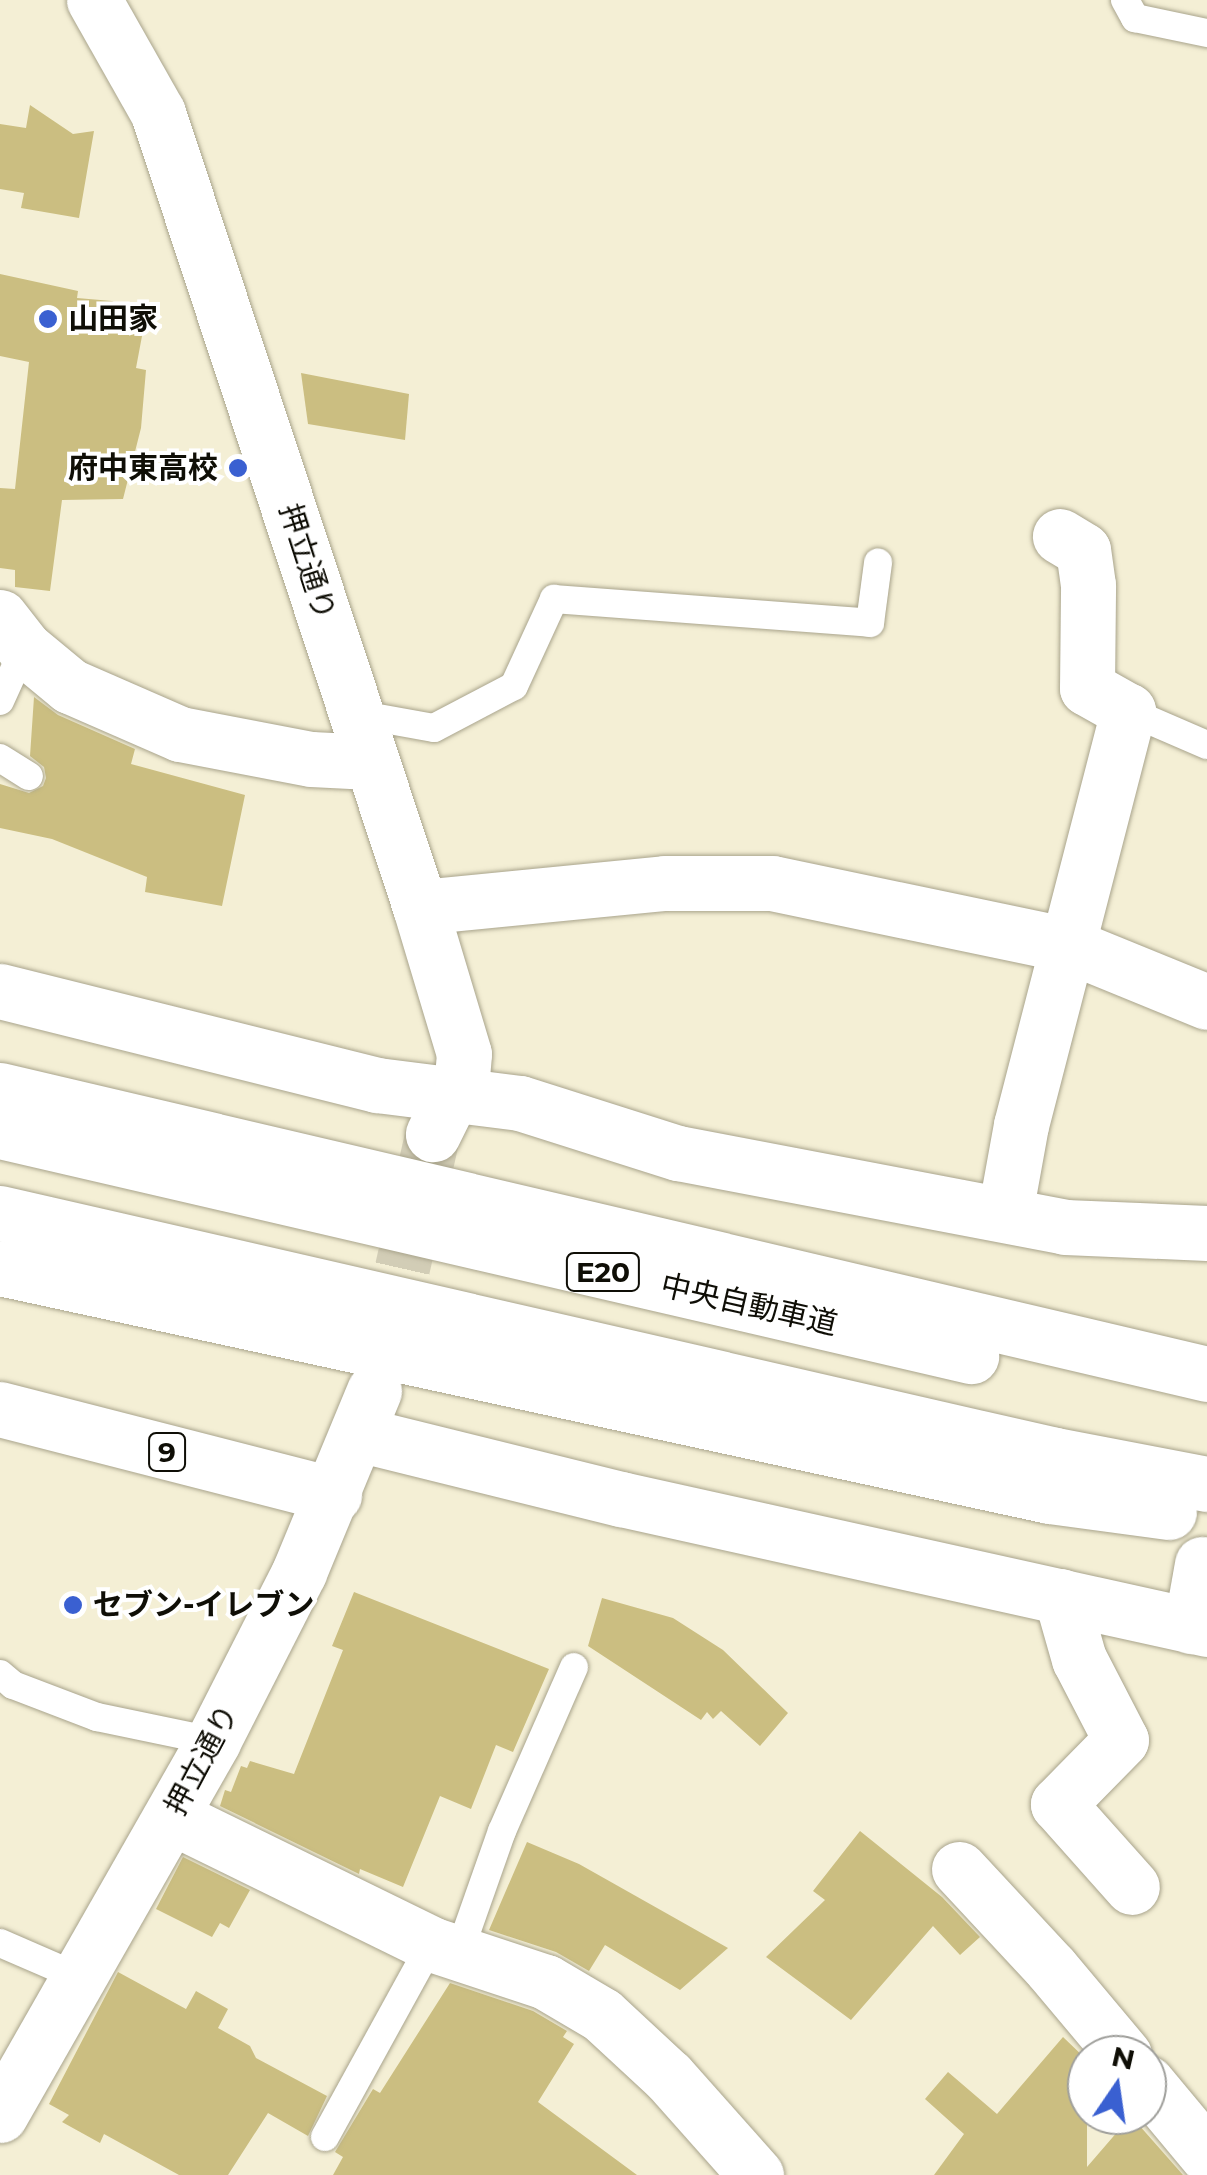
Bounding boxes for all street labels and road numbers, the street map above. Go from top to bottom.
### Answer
street label: 押立通り [271,499,343,625]
road number: E20 [566,1249,640,1295]
street label: 中央自動車道 [657,1267,841,1343]
road number: 9 [147,1429,187,1475]
street label: 押立通り [158,1699,246,1821]

